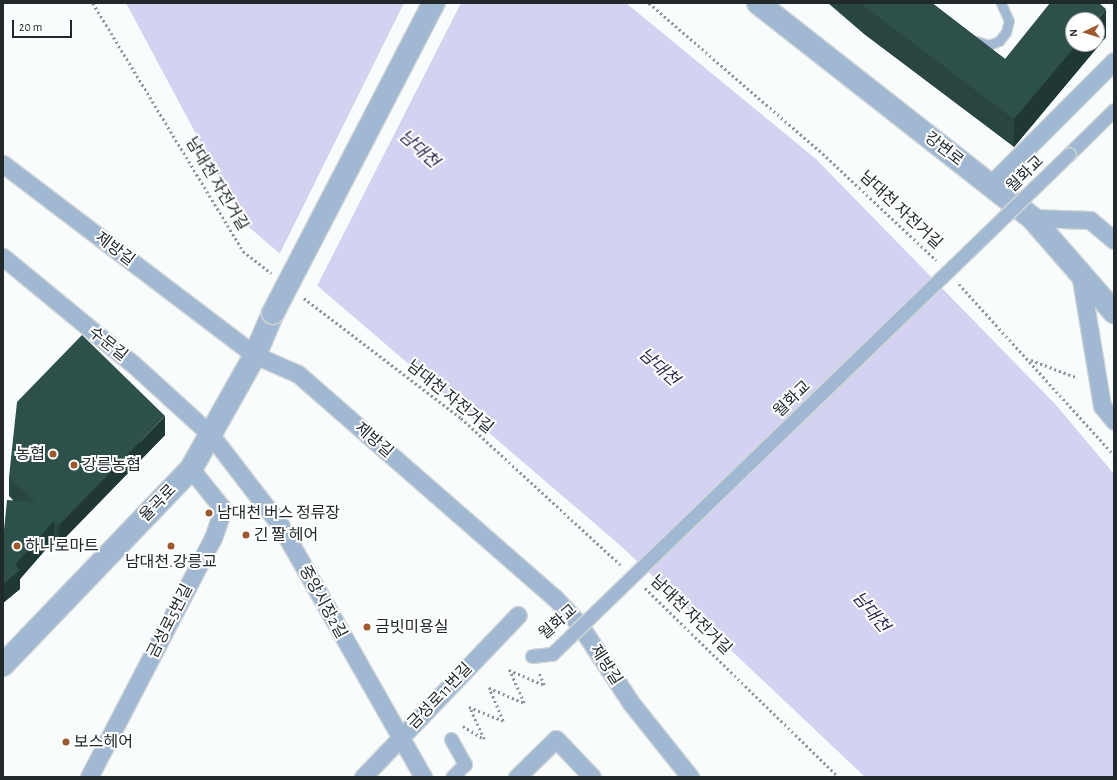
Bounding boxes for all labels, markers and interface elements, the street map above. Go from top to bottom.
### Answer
scale bar [14,12,74,38]
north arrow [1065,12,1105,52]
text: 20 m [19,21,42,33]
text: N [1068,29,1079,37]
water label: 남대천 [395,126,443,172]
street label: 강변로 [921,128,967,170]
street label: 남대천 자전거길 [182,134,252,234]
street label: 월화교 [1002,152,1048,196]
street label: 남대천 자전거길 [856,167,946,253]
street label: 제방길 [92,228,138,270]
street label: 수문길 [85,323,131,365]
water label: 남대천 [635,344,683,390]
street label: 남대천 자전거길 [403,356,497,438]
street label: 월화교 [769,377,815,421]
street label: 제방길 [351,418,397,462]
place label: 농협 [16,444,45,464]
marker: 농협 [48,449,58,459]
place label: 강릉농협 [82,455,141,475]
marker: 강릉농협 [69,460,79,470]
street label: 율곡로 [136,480,180,526]
place label: 남대천 버스 정류장 [217,503,340,523]
marker: 남대천 버스 정류장 [204,508,214,518]
place label: 긴 짤 헤어 [254,525,318,545]
marker: 긴 짤 헤어 [241,530,251,540]
place label: 하나로마트 [25,536,99,556]
marker: 하나로마트 [12,541,22,551]
marker: 남대천.강릉교 [166,541,176,551]
place label: 남대천.강릉교 [125,552,217,572]
street label: 중앙시장2길 [295,562,351,642]
street label: 남대천 자전거길 [646,571,736,659]
street label: 금성로5번길 [143,581,197,661]
water label: 남대천 [848,587,894,637]
street label: 월화교 [535,600,581,644]
place label: 금빗미용실 [375,617,449,637]
marker: 금빗미용실 [362,622,372,632]
street label: 제방길 [586,641,626,689]
street label: 금성로11번길 [404,659,476,733]
place label: 보스헤어 [74,732,133,752]
marker: 보스헤어 [61,737,71,747]

